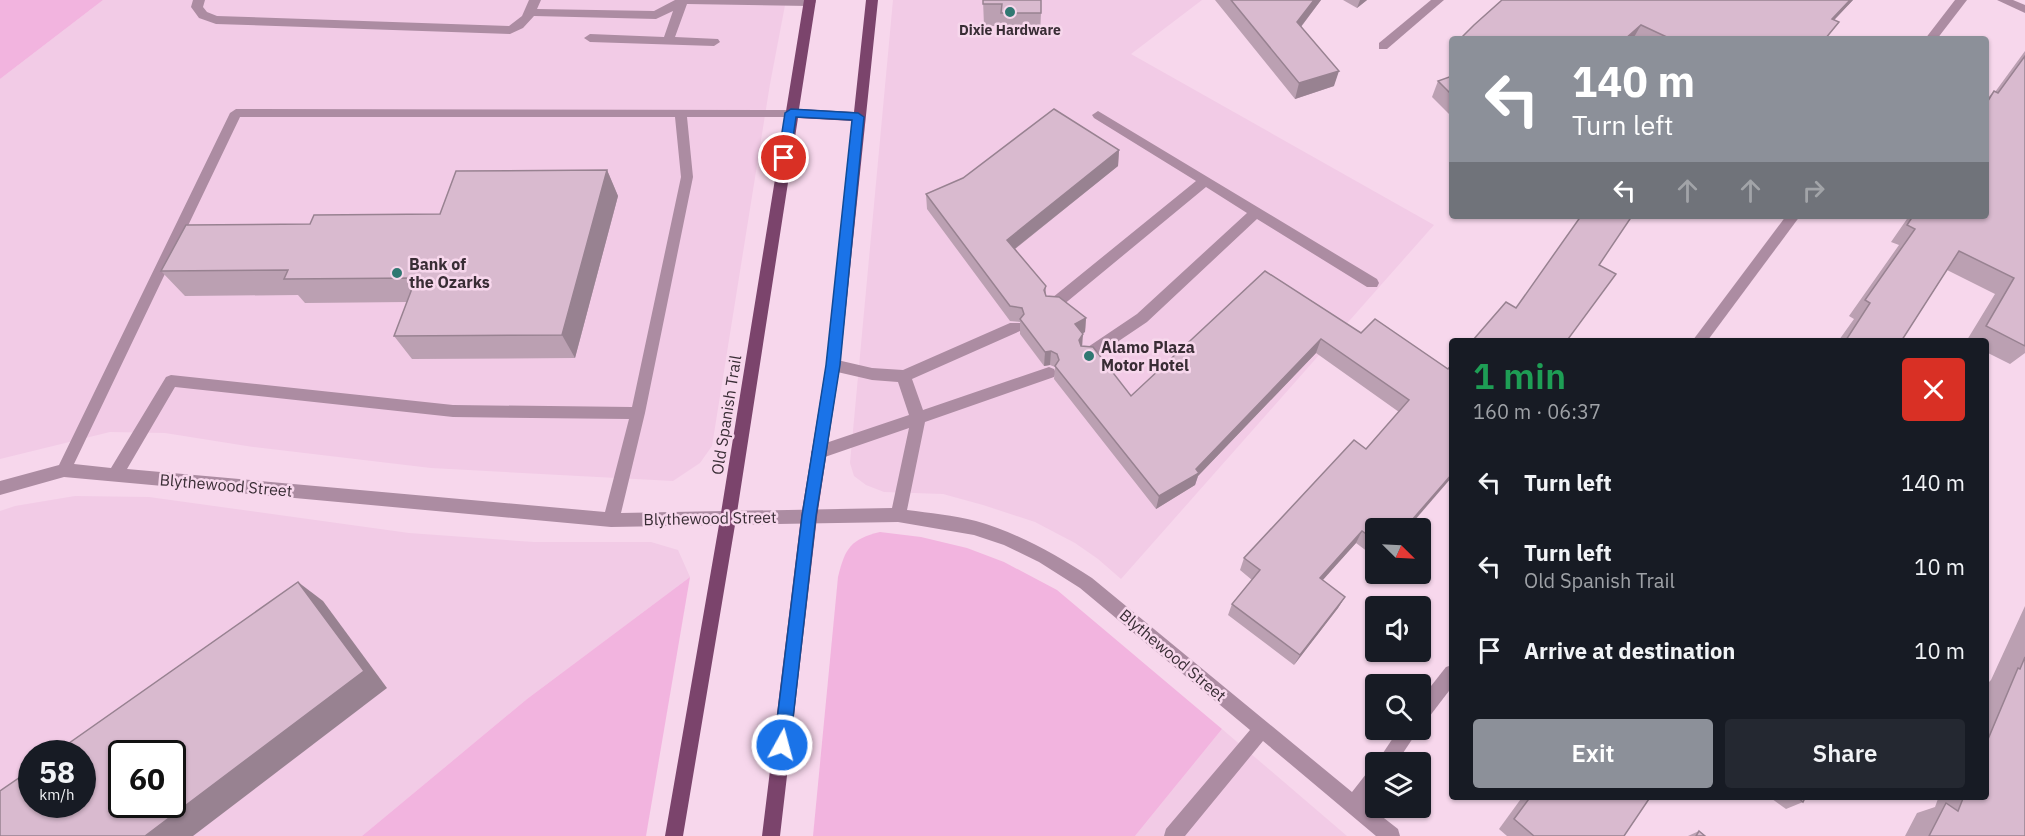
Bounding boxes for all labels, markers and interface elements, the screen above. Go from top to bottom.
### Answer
marker: Dixie Hardware [1003,5,1017,19]
place label: Dixie Hardware [959,21,1061,39]
text: 140 m [1572,54,1695,109]
icon: left [1473,60,1551,138]
text: Turn left [1572,107,1673,142]
pin [758,132,809,183]
icon: arrive [767,141,800,174]
icon: left [1608,174,1641,207]
icon: ahead [1671,174,1704,207]
icon: ahead [1734,174,1767,207]
icon: right [1797,174,1830,207]
place label: Bank of the Ozarks [409,254,490,292]
marker: Bank of the Ozarks [390,266,404,280]
place label: Alamo Plaza Motor Hotel [1101,337,1195,375]
marker: Alamo Plaza Motor Hotel [1082,349,1096,363]
text: 1 min [1473,352,1566,399]
street label: Old Spanish Trail [707,354,745,476]
button: close [1902,358,1965,421]
text: 160 m · 06:37 [1473,398,1601,425]
icon: left [1473,466,1506,499]
text: Turn left [1524,468,1612,497]
text: 140 m [1901,468,1965,497]
street label: Blythewood Street [159,469,293,501]
street label: Blythewood Street [643,507,777,529]
north arrow [1365,518,1431,584]
map controls [1365,518,1431,818]
text: Turn left [1524,538,1612,567]
icon: left [1473,550,1506,583]
text: 10 m [1914,552,1965,581]
text: Old Spanish Trail [1524,567,1675,594]
button: sound [1365,596,1431,662]
street label: Blythewood Street [1116,605,1230,705]
icon: arrive [1473,634,1506,667]
text: Arrive at destination [1524,636,1735,665]
text: 10 m [1914,636,1965,665]
button: search [1365,674,1431,740]
position arrow [750,713,814,777]
button: Exit [1473,719,1713,788]
button: Share [1725,719,1965,788]
speed limit sign: 60 [108,740,186,818]
text: 58 [39,752,75,791]
button: layers [1365,752,1431,818]
text: km/h [39,785,75,804]

